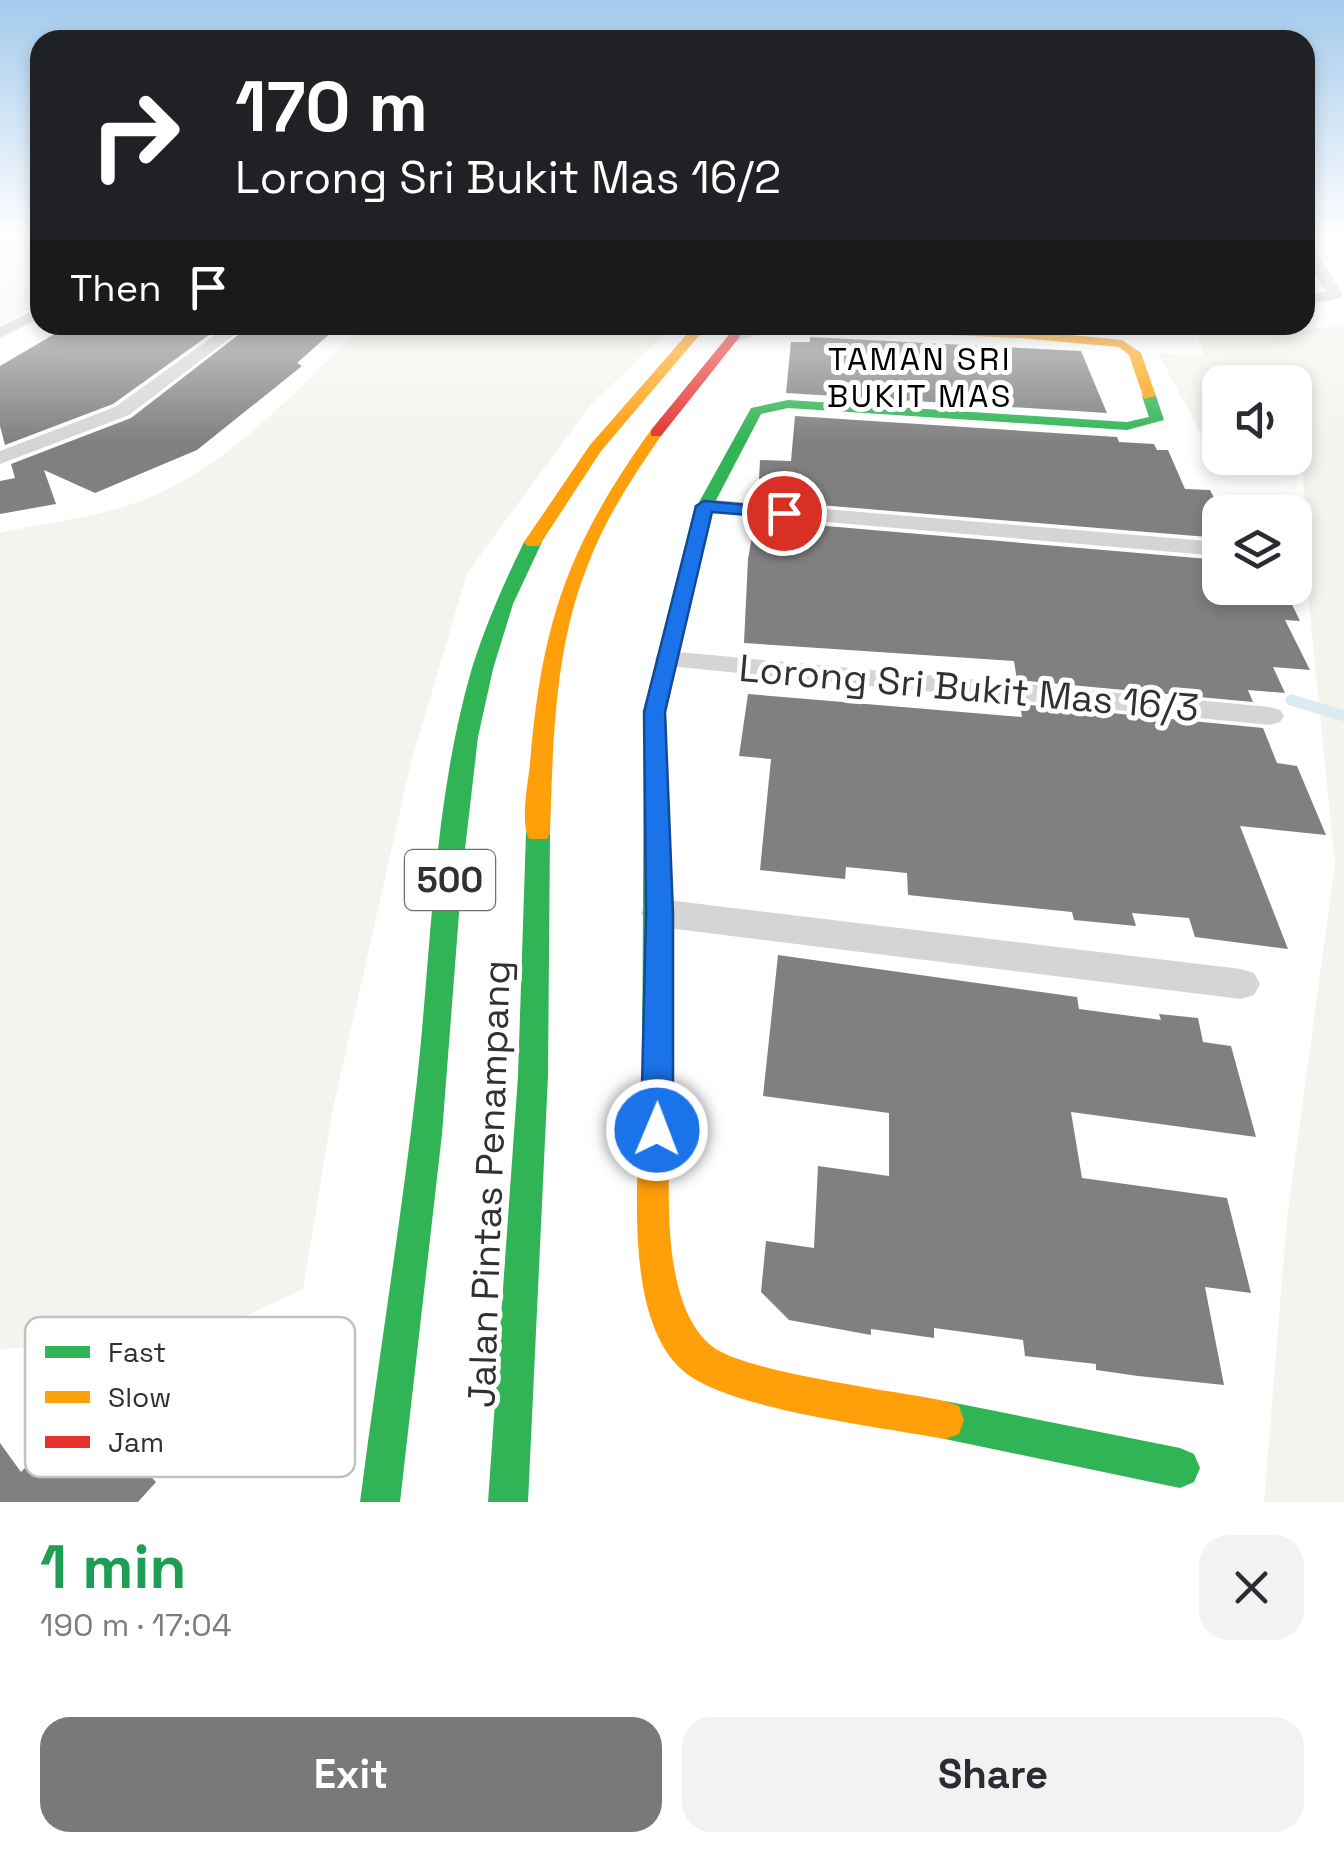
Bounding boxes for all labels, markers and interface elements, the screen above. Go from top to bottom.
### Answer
text: 170 m [235,62,428,151]
icon: right [70,70,200,200]
text: Lorong Sri Bukit Mas 16/2 [235,149,781,206]
icon: arrive [181,260,236,315]
text: Then [70,264,161,312]
district label: TAMAN SRI BUKIT MAS [827,339,1013,416]
map controls [1202,365,1312,605]
button: sound [1202,365,1312,475]
pin [742,471,827,556]
icon: arrive [757,486,812,541]
button: layers [1202,495,1312,605]
street label: Lorong Sri Bukit Mas 16/3 [737,644,1201,732]
road number: 500 [405,850,495,910]
street label: Jalan Pintas Penampang [457,959,521,1409]
position arrow [605,1078,709,1182]
legend [25,1317,355,1477]
text: Fast [108,1334,166,1370]
text: Slow [108,1379,171,1415]
text: Jam [108,1424,164,1460]
text: 1 min [40,1529,187,1606]
button: close [1199,1535,1304,1640]
text: 190 m · 17:04 [40,1605,232,1645]
button: Exit [40,1717,662,1832]
button: Share [682,1717,1304,1832]

